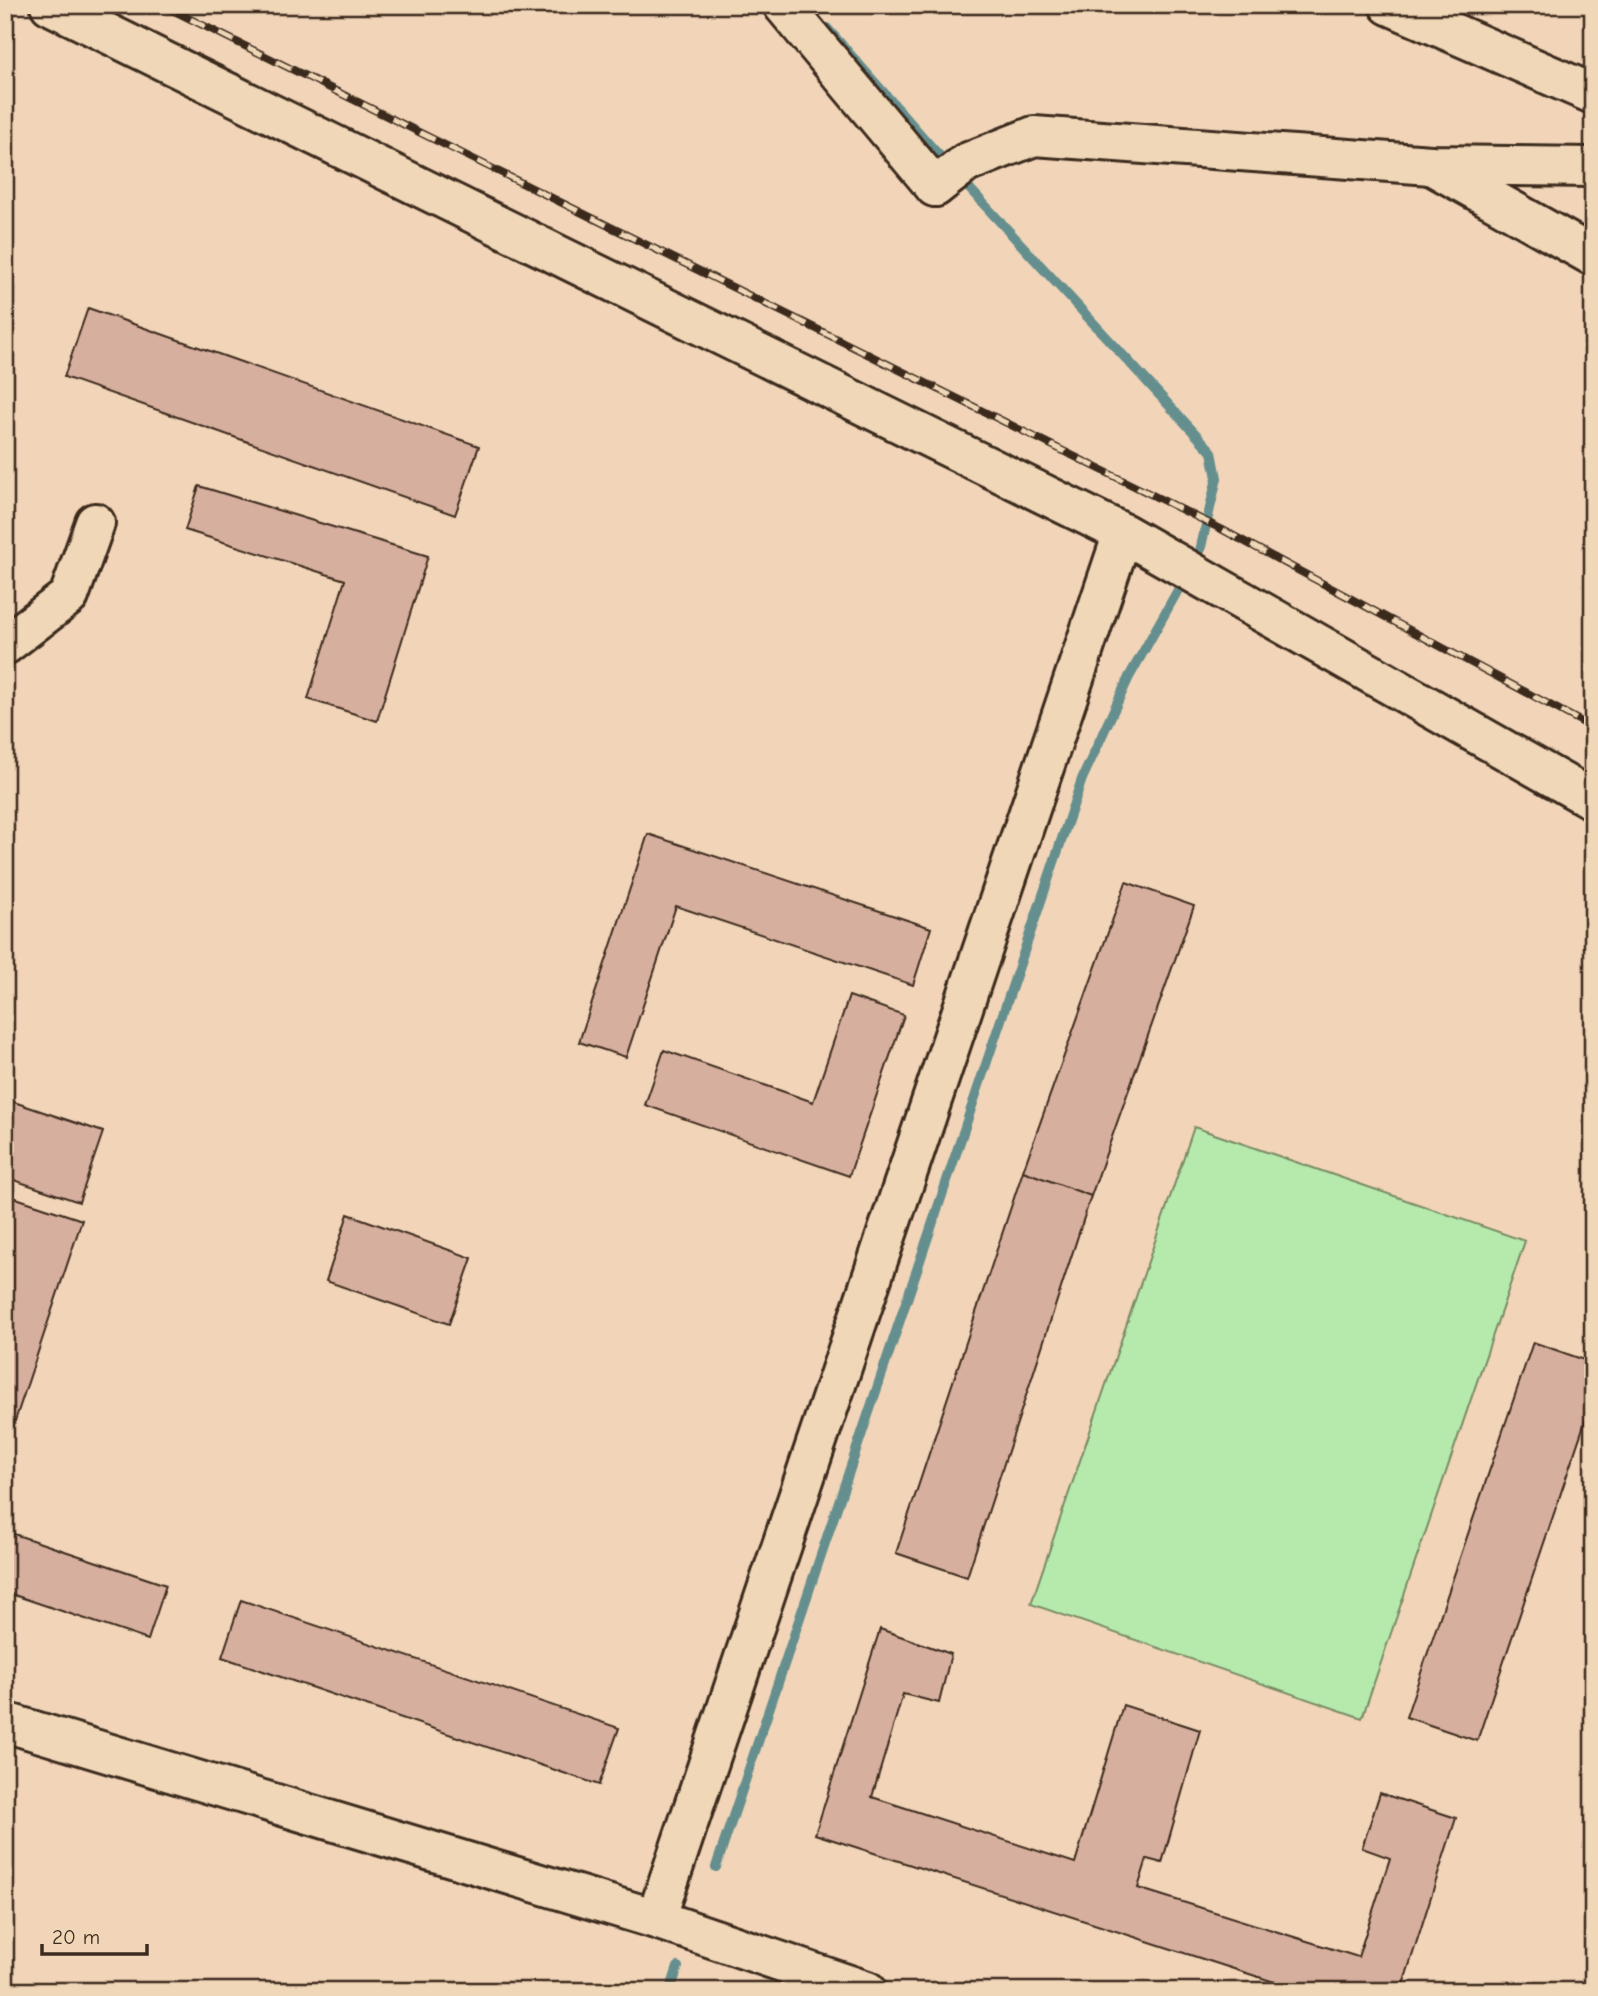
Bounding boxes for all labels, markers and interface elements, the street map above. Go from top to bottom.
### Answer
scale bar [42,1912,147,1956]
text: 20 m [52,1925,100,1949]

